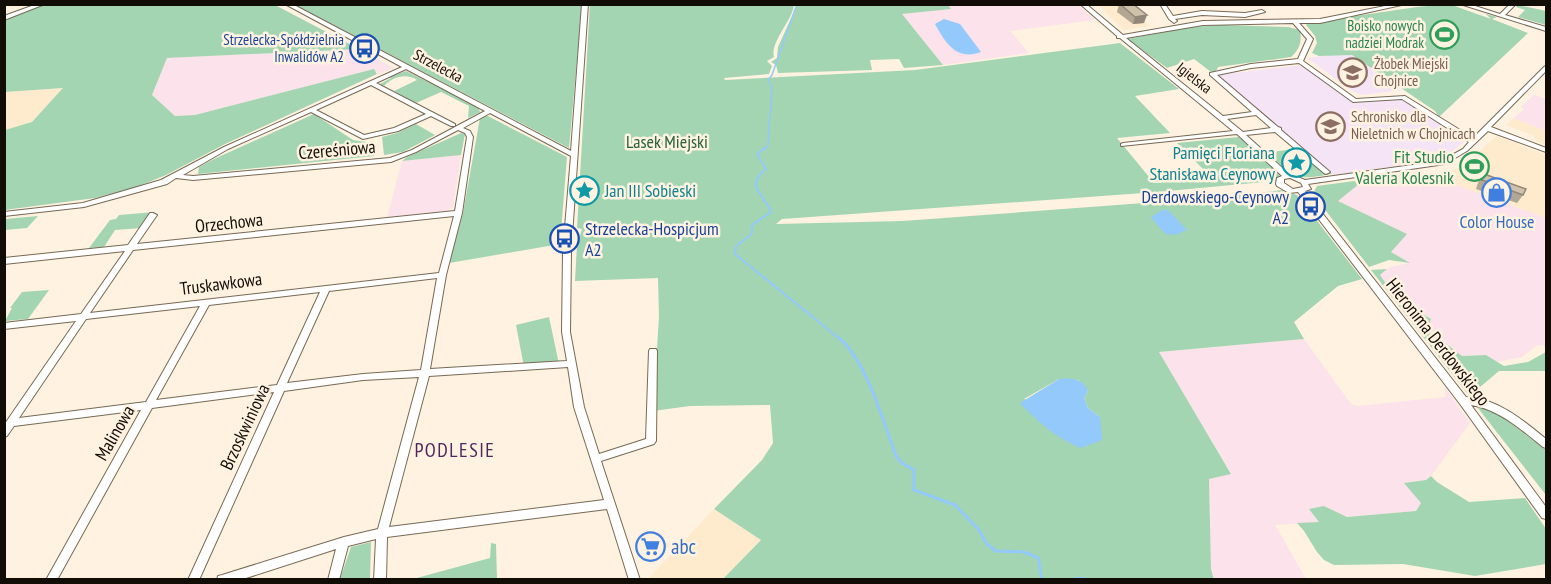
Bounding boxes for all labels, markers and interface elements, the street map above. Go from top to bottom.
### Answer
place label: Boisko nowych nadziei Modrak [1345,16,1424,52]
sports icon: Boisko nowych nadziei Modrak [1429,19,1461,51]
place label: Strzelecka-Spółdzielnia Inwalidów A2 [223,30,344,66]
bus stop icon: Strzelecka-Spółdzielnia Inwalidów A2 [349,33,381,65]
street label: Strzelecka [410,45,466,86]
place label: Żłobek Miejski Chojnice [1374,54,1448,90]
school or university icon: Żłobek Miejski Chojnice [1337,57,1369,89]
street label: Igielska [1173,58,1216,97]
place label: Schronisko dla Nieletnich w Chojnicach [1351,107,1475,143]
school or university icon: Schronisko dla Nieletnich w Chojnicach [1314,110,1346,142]
park label: Lasek Miejski [626,130,708,153]
street label: Czereśniowa [297,135,376,164]
place label: Pamięci Floriana Stanisława Ceynowy [1150,141,1275,185]
place label: Fit Studio Valeria Kolesnik [1354,145,1454,189]
place icon: Pamięci Floriana Stanisława Ceynowy [1280,147,1312,179]
sports icon: Fit Studio Valeria Kolesnik [1459,151,1491,183]
place icon: Jan III Sobieski [568,175,600,207]
shop icon: Color House [1481,177,1513,209]
place label: Jan III Sobieski [604,179,696,202]
place label: Derdowskiego-Ceynowy A2 [1141,185,1289,229]
bus stop icon: Derdowskiego-Ceynowy A2 [1294,191,1326,223]
street label: Orzechowa [194,208,264,238]
place label: Color House [1460,210,1535,233]
place label: Strzelecka-Hospicjum A2 [585,217,719,261]
bus stop icon: Strzelecka-Hospicjum A2 [548,223,580,255]
street label: Truskawkowa [179,267,263,300]
street label: Hieronima Derdowskiego [1381,273,1496,410]
street label: Brzoskwiniowa [215,380,274,473]
street label: Malinowa [90,401,140,465]
district label: PODLESIE [415,437,495,463]
supermarket icon: abc [634,531,666,563]
place label: abc [671,533,697,560]

